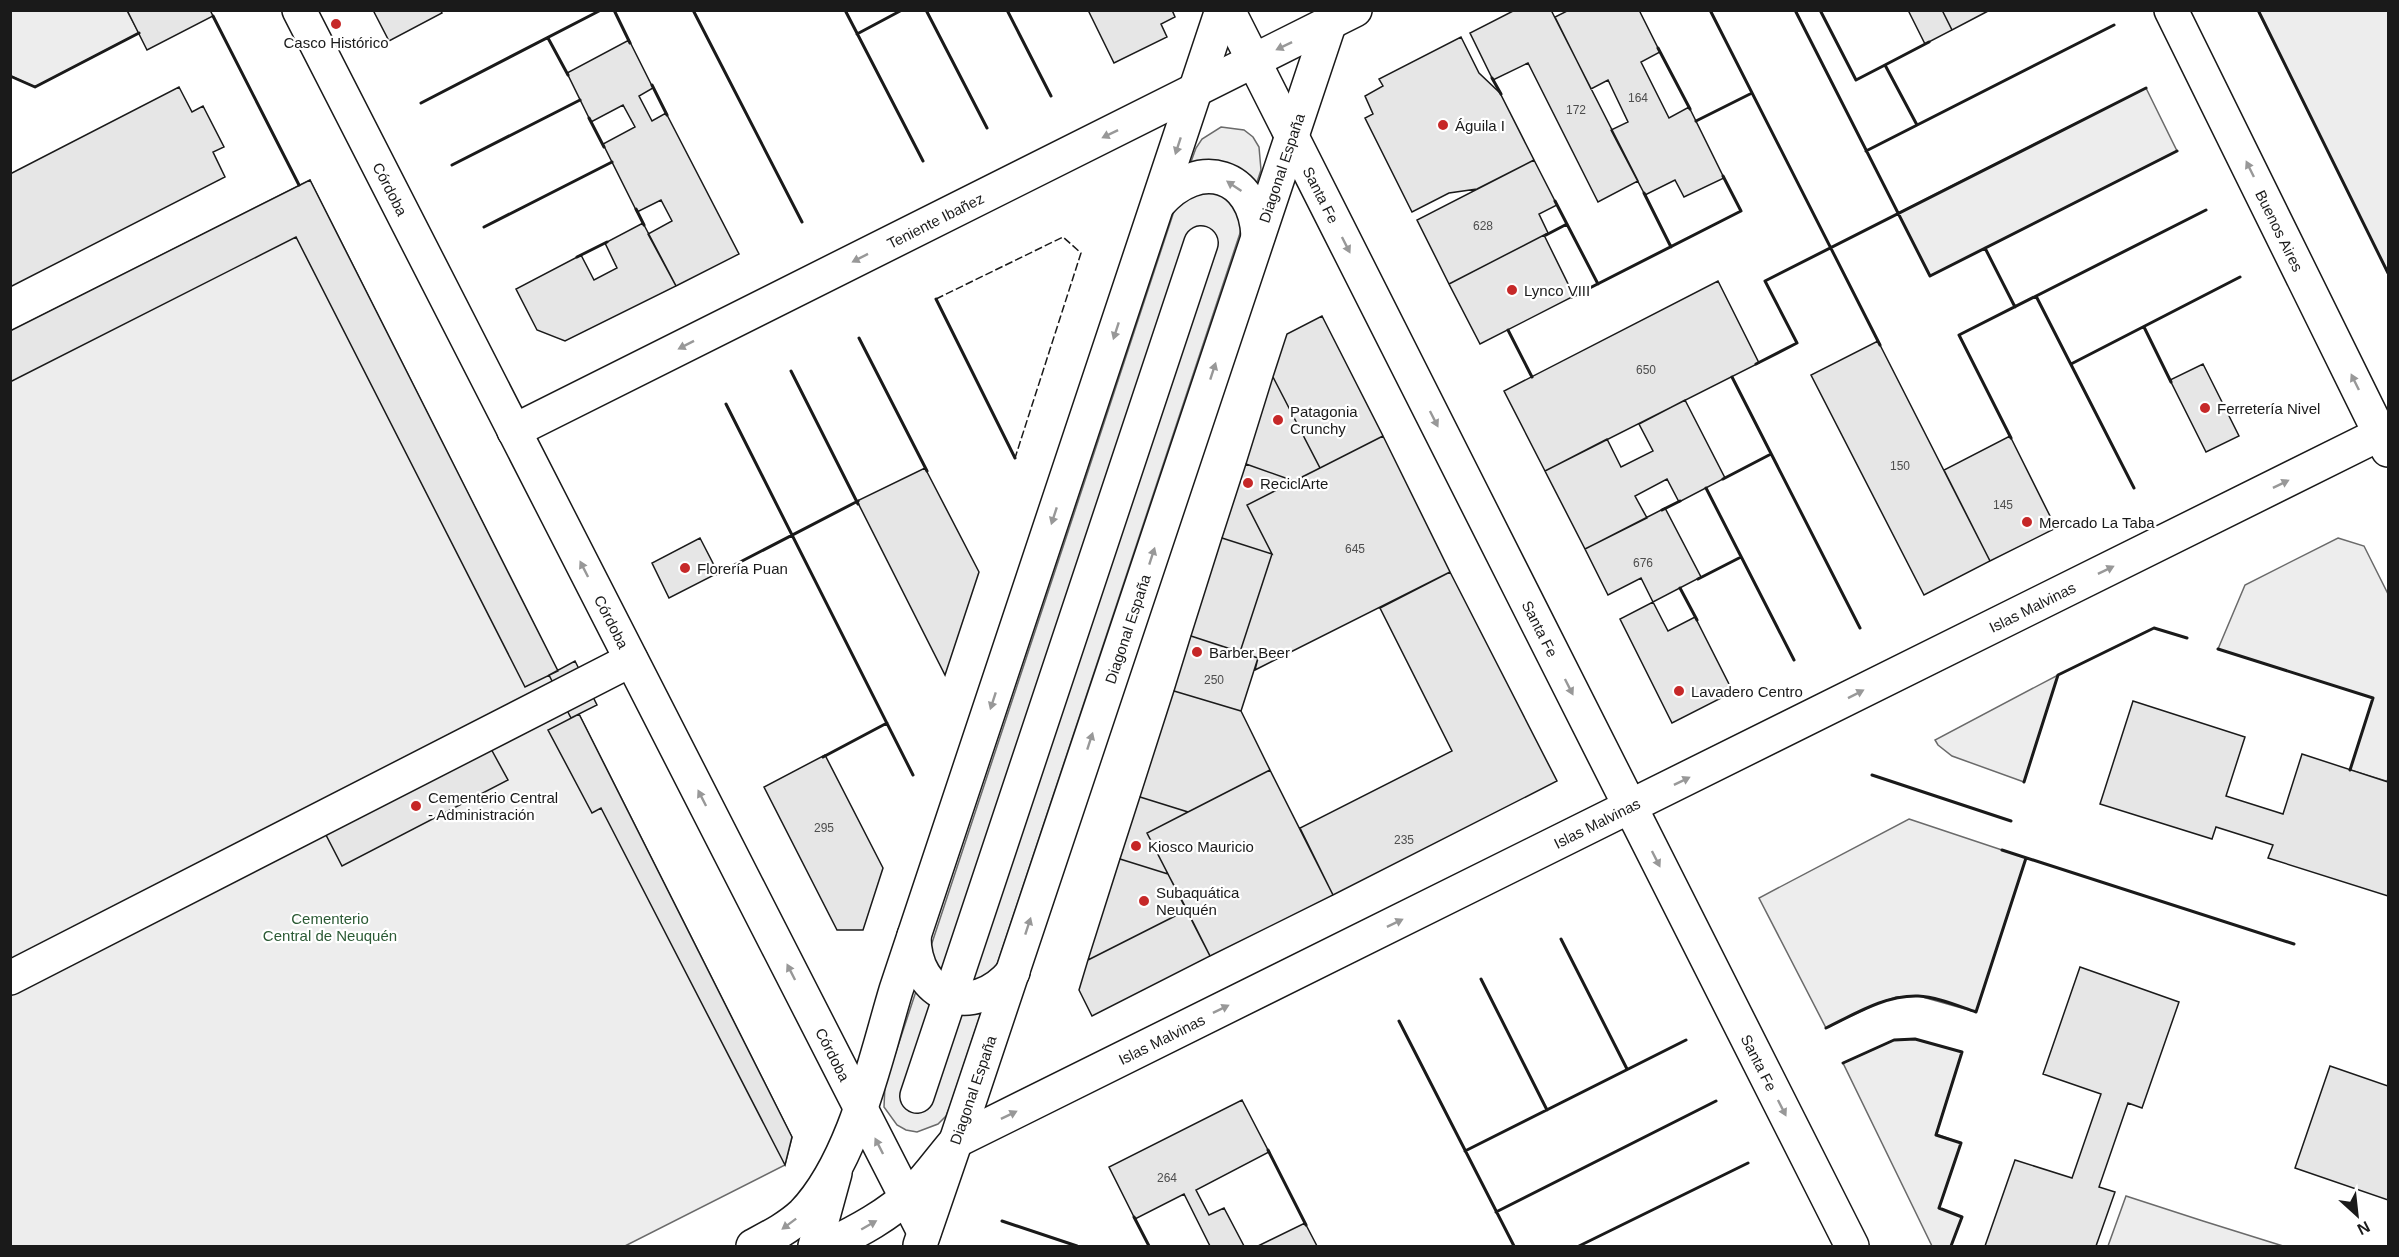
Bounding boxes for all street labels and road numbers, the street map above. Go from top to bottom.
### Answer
street label: Diagonal España [1255,110,1308,225]
street label: Córdoba [370,159,411,219]
street label: Santa Fe [1300,164,1343,226]
street label: Buenos Aires [2253,187,2307,274]
street label: Teniente Ibañez [884,189,986,251]
street label: Diagonal España [1101,571,1154,686]
street label: Islas Malvinas [1986,578,2078,635]
street label: Córdoba [591,592,633,652]
street label: Santa Fe [1519,598,1562,660]
street label: Islas Malvinas [1551,794,1643,851]
street label: Islas Malvinas [1115,1010,1207,1068]
street label: Córdoba [812,1025,854,1084]
street label: Santa Fe [1738,1031,1781,1093]
street label: Diagonal España [946,1033,1000,1147]

